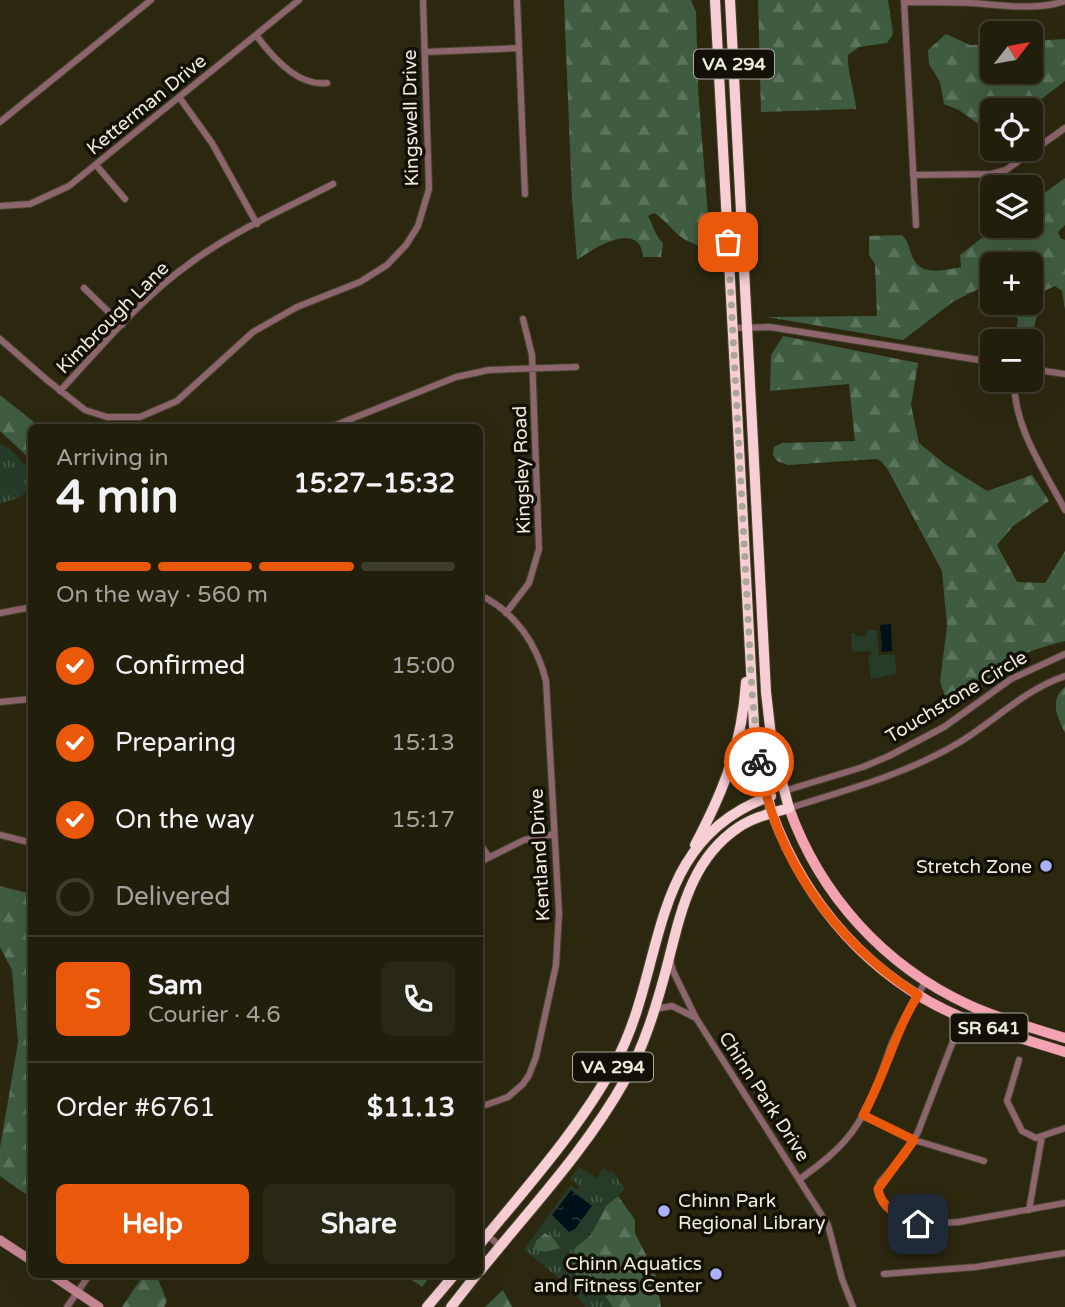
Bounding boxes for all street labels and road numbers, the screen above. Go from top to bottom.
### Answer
street label: Kingswell Drive [399,49,423,187]
street label: Ketterman Drive [82,50,211,160]
road number: VA 294 [694,50,774,78]
street label: Kimbrough Lane [52,257,173,378]
street label: Kingsley Road [509,405,535,535]
street label: Touchstone Circle [882,646,1031,748]
street label: Kentland Drive [526,788,554,922]
road number: SR 641 [950,1014,1028,1042]
street label: Chinn Park Drive [714,1028,814,1165]
road number: VA 294 [573,1052,653,1082]

